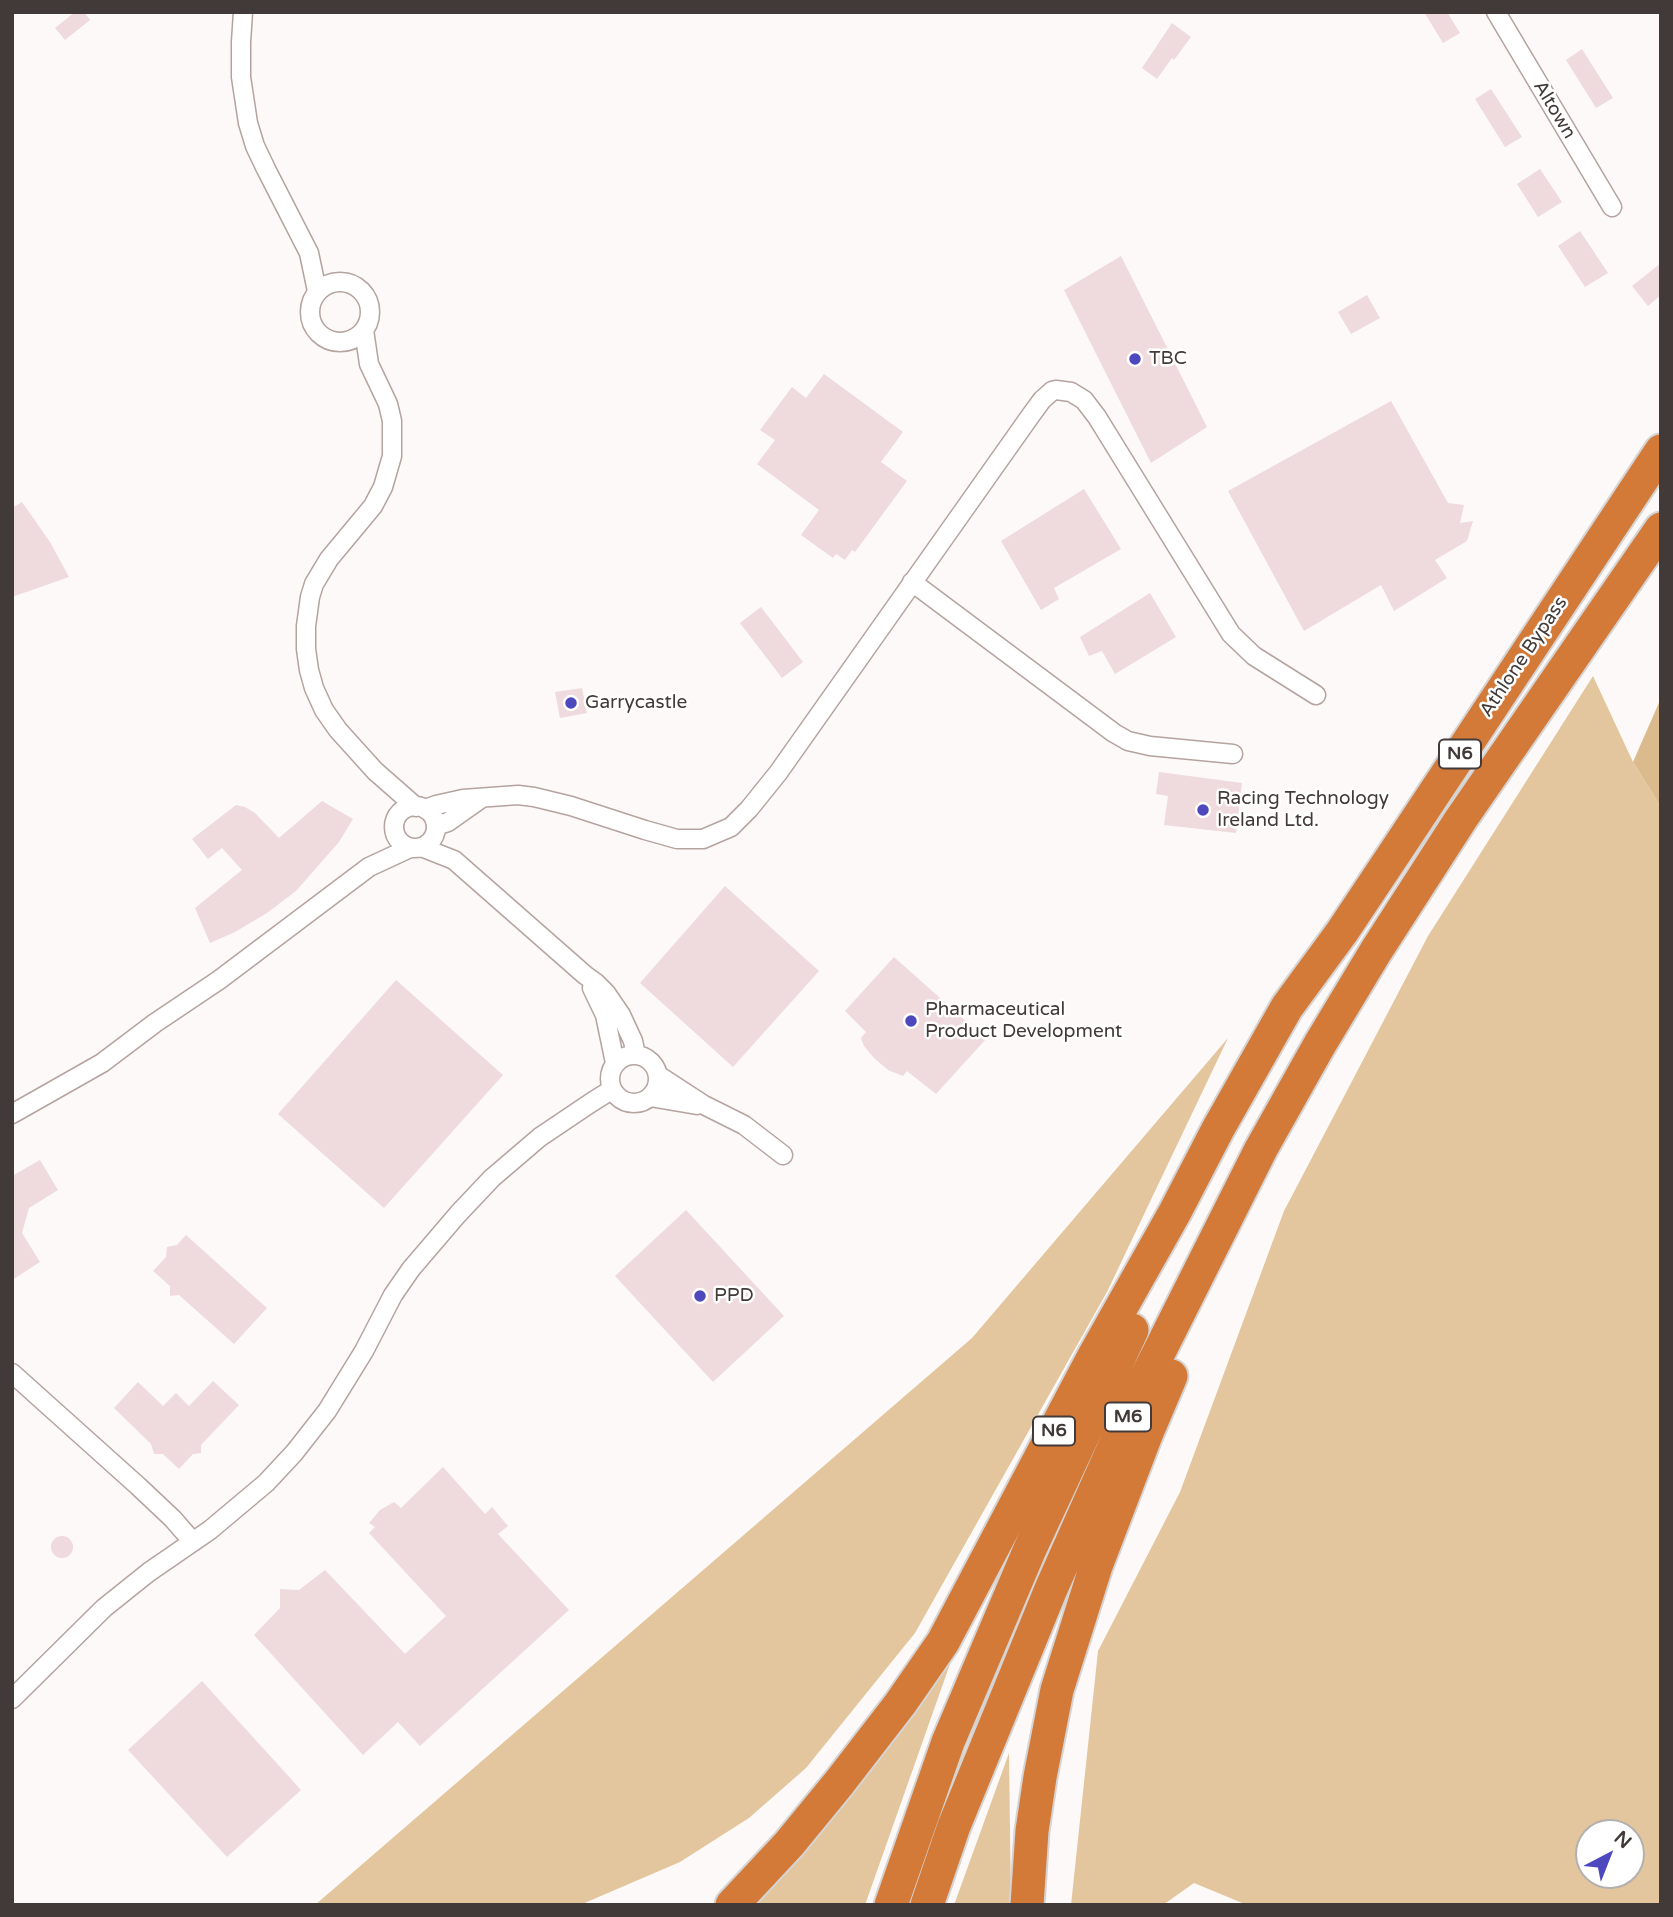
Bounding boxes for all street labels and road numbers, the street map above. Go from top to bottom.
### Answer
street label: Altown [1528,77,1580,143]
street label: Athlone Bypass [1475,593,1573,721]
road number: N6 [1439,740,1481,768]
road number: M6 [1105,1402,1151,1432]
road number: N6 [1033,1416,1075,1446]

